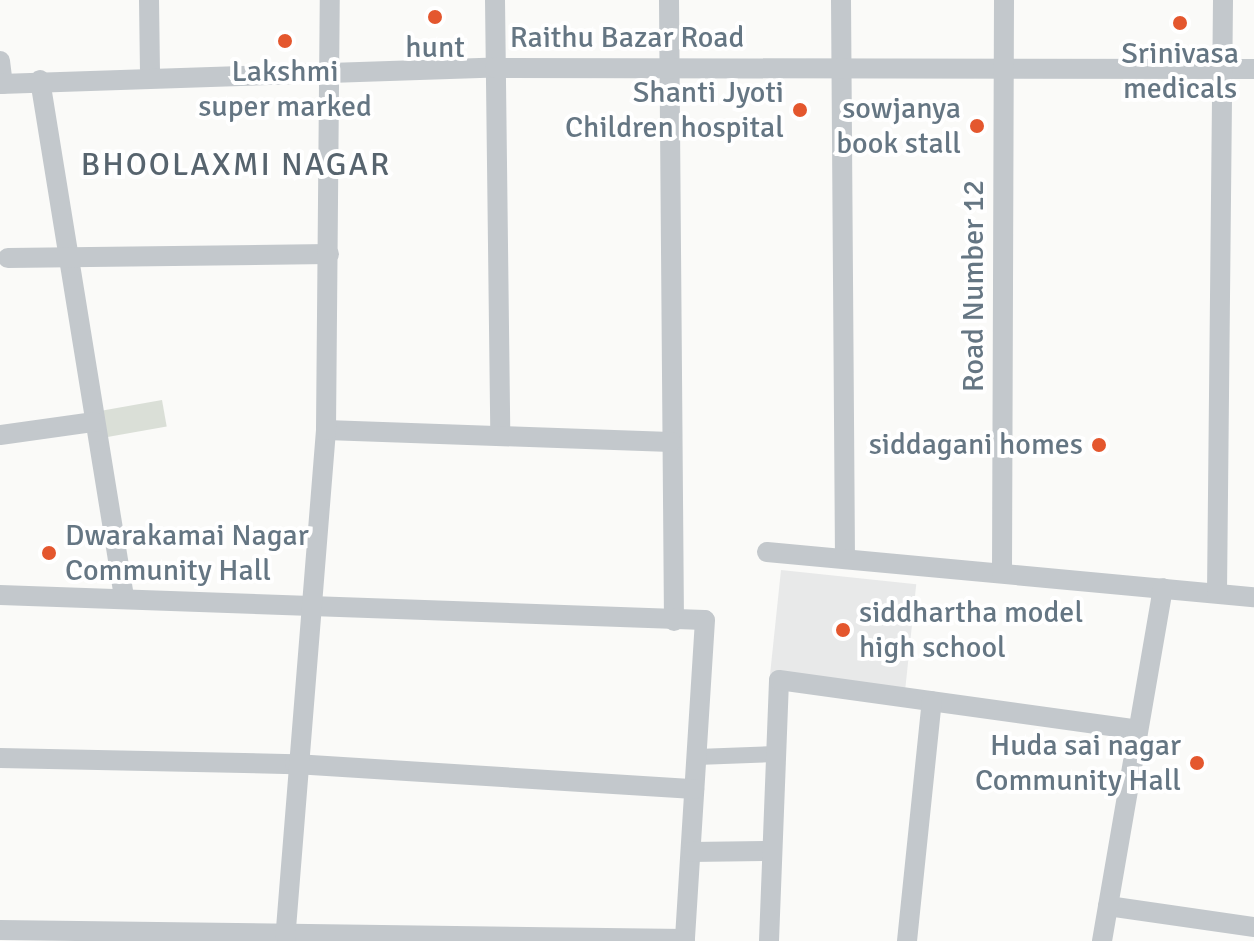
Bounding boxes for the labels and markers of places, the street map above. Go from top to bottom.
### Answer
marker: hunt [426,8,444,26]
marker: Srinivasa medicals [1171,14,1189,32]
place label: hunt [405,30,465,66]
marker: Lakshmi super marked [276,32,294,50]
place label: Srinivasa medicals [1121,36,1239,106]
place label: Lakshmi super marked [198,54,372,124]
place label: Shanti Jyoti Children hospital [565,75,784,146]
place label: sowjanya book stall [836,91,961,162]
marker: Shanti Jyoti Children hospital [791,101,809,119]
marker: sowjanya book stall [968,117,986,135]
place label: siddagani homes [869,427,1083,463]
marker: siddagani homes [1090,436,1108,454]
place label: Dwarakamai Nagar Community Hall [65,518,309,588]
marker: Dwarakamai Nagar Community Hall [40,544,58,562]
place label: siddhartha model high school [859,595,1083,666]
marker: siddhartha model high school [834,621,852,639]
place label: Huda sai nagar Community Hall [975,728,1181,798]
marker: Huda sai nagar Community Hall [1188,754,1206,772]

